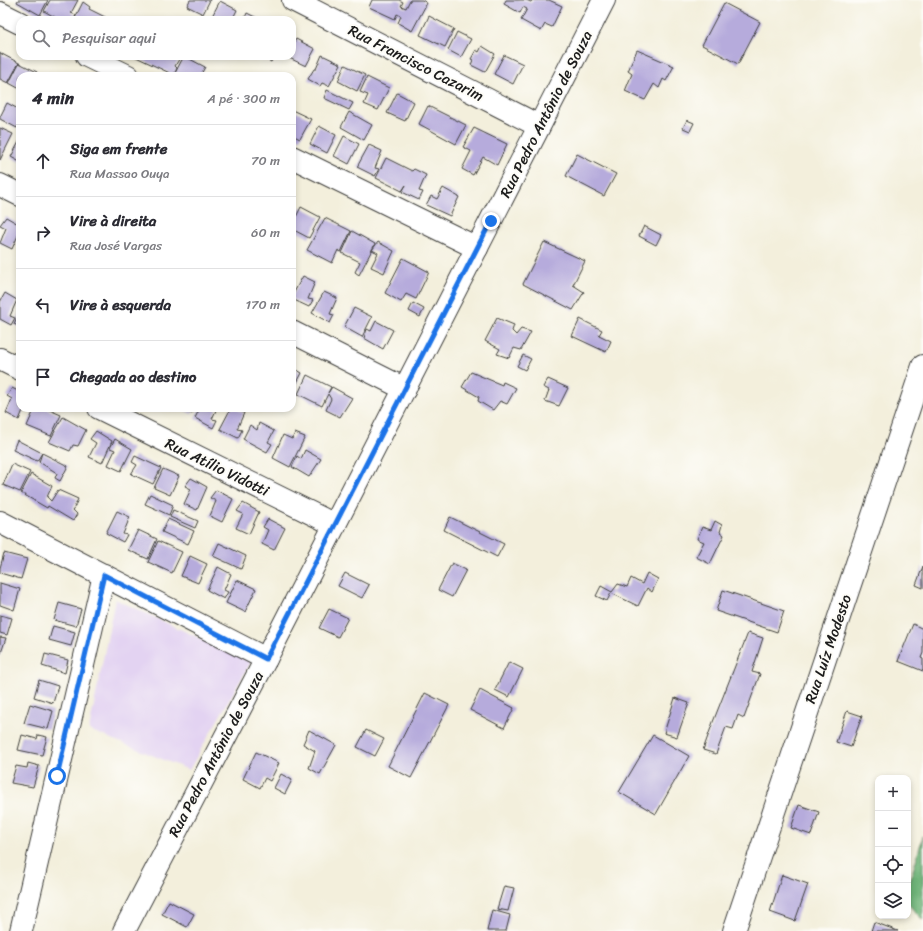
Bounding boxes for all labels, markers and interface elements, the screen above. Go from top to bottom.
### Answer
search box [16,16,296,60]
street label: Rua Francisco Cazarim [344,18,488,108]
text: Pesquisar aqui [62,25,156,51]
street label: Rua Pedro Antônio de Souza [492,25,600,202]
icon: search [30,27,52,49]
text: 4 min [32,83,74,113]
text: A pé · 300 m [207,87,280,110]
text: Siga em frente [70,136,167,162]
text: 70 m [251,149,280,172]
icon: ahead [32,150,54,172]
text: Rua Massao Ouya [70,162,169,185]
text: Vire à direita [70,208,156,234]
route end [482,212,500,230]
text: 60 m [251,221,280,244]
icon: right [32,222,54,244]
text: Rua José Vargas [70,234,162,257]
text: Vire à esquerda [70,292,171,318]
text: 170 m [245,293,280,316]
icon: left [32,294,54,316]
text: Chegada ao destino [70,364,196,390]
icon: arrive [32,366,54,388]
street label: Rua Atílio Vidotti [160,431,274,504]
street label: Rua Luíz Modesto [797,590,859,707]
street label: Rua Pedro Antônio de Souza [161,666,271,842]
route start [48,767,66,785]
map controls [875,775,911,919]
button: + [875,775,911,811]
button: − [875,811,911,847]
button: locate [875,847,911,883]
button: layers [875,883,911,919]

